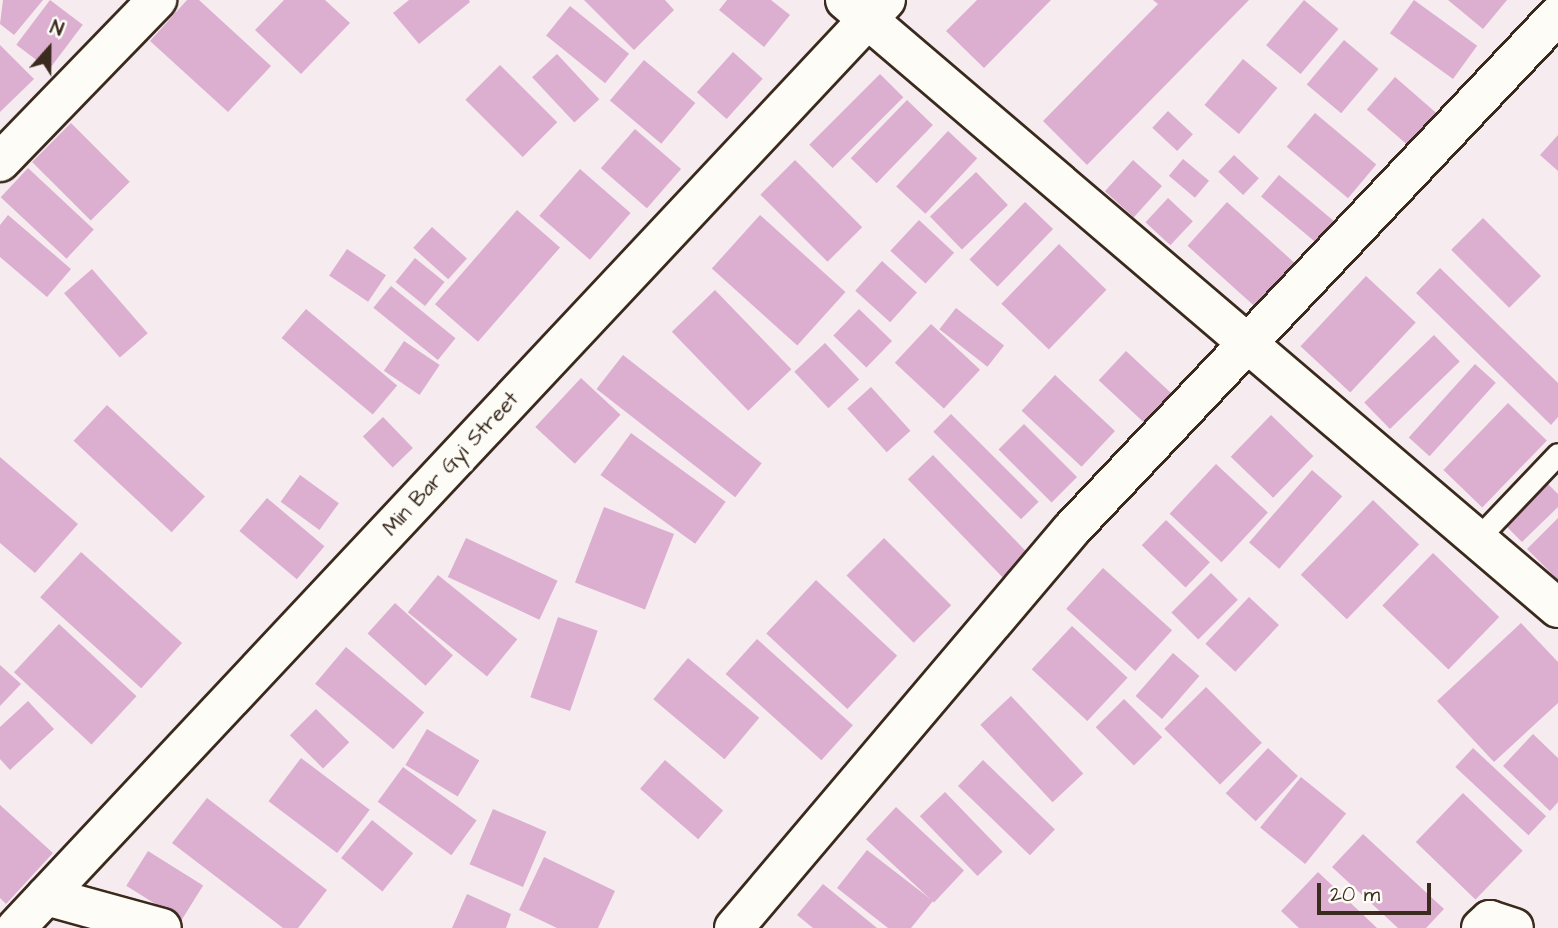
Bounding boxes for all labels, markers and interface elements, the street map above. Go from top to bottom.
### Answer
north arrow [14,14,84,84]
text: N [46,14,67,44]
street label: Min Bar Gyi Street [378,387,524,541]
scale bar [1320,869,1434,913]
text: 20 m [1330,880,1380,909]

